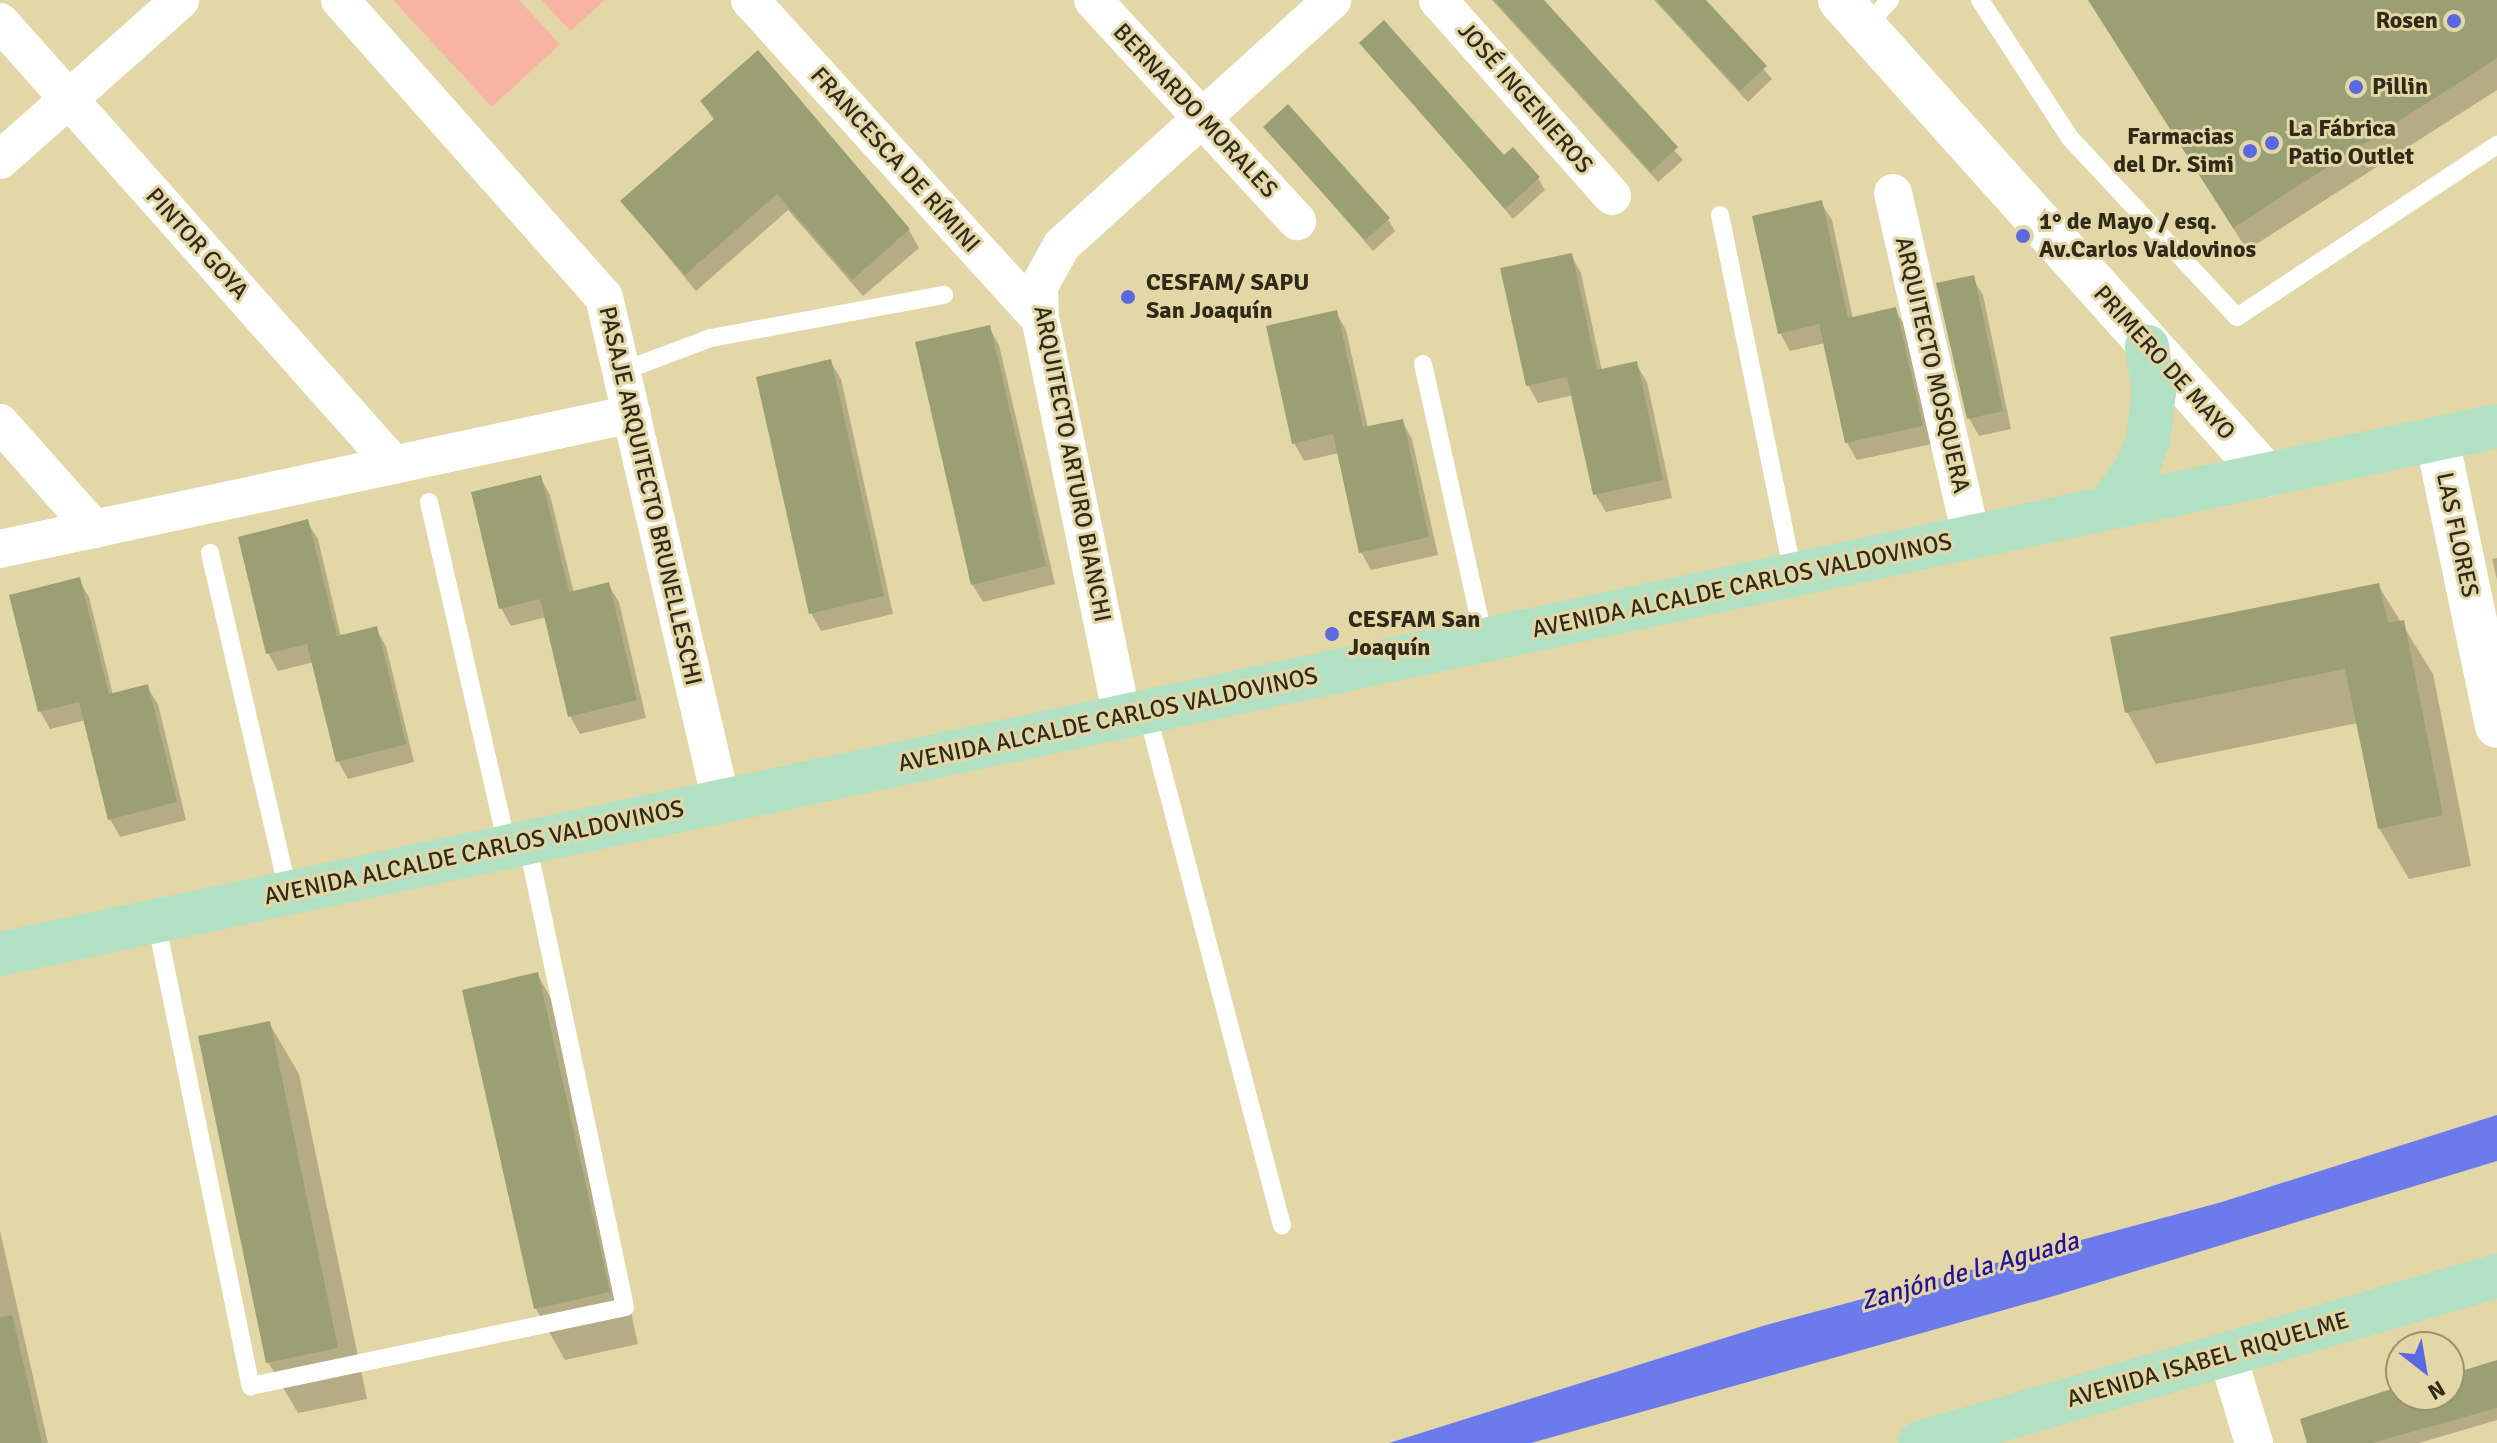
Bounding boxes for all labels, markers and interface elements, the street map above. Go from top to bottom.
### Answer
place label: Rosen [2375,7,2438,35]
marker: Rosen [2445,12,2463,30]
street label: JOSÉ INGENIEROS [1451,16,1599,180]
street label: BERNARDO MORALES [1107,18,1283,204]
street label: FRANCESCA DE RÍMINI [804,61,986,259]
place label: Pillin [2372,73,2428,101]
marker: Pillin [2347,78,2365,96]
place label: La Fábrica Patio Outlet [2288,115,2414,171]
place label: Farmacias del Dr. Simi [2113,123,2234,179]
marker: La Fábrica Patio Outlet [2263,134,2281,152]
marker: Farmacias del Dr. Simi [2241,142,2259,160]
street label: PINTOR GOYA [140,182,254,306]
place label: 1° de Mayo / esq. Av.Carlos Valdovinos [2039,208,2256,264]
marker: 1° de Mayo / esq. Av.Carlos Valdovinos [2014,227,2032,245]
street label: ARQUITECTO MOSQUERA [1888,234,1976,496]
place label: CESFAM/ SAPU San Joaquín [1146,269,1309,325]
street label: PRIMERO DE MAYO [2087,280,2241,446]
marker: CESFAM/ SAPU San Joaquín [1117,286,1139,308]
street label: PASAJE ARQUITECTO BRUNELLESCHI [592,304,708,688]
street label: ARQUITECTO ARTURO BIANCHI [1027,304,1117,624]
street label: LAS FLORES [2430,470,2484,600]
street label: AVENIDA ALCALDE CARLOS VALDOVINOS [1529,527,1955,645]
place label: CESFAM San Joaquín [1348,606,1480,662]
marker: CESFAM San Joaquín [1323,625,1341,643]
street label: AVENIDA ALCALDE CARLOS VALDOVINOS [895,661,1321,779]
street label: AVENIDA ALCALDE CARLOS VALDOVINOS [261,794,687,912]
water label: Zanjón de la Aguada [1858,1226,2082,1318]
street label: AVENIDA ISABEL RIQUELME [2064,1306,2352,1414]
north arrow [2385,1331,2465,1411]
text: N [2423,1375,2450,1406]

